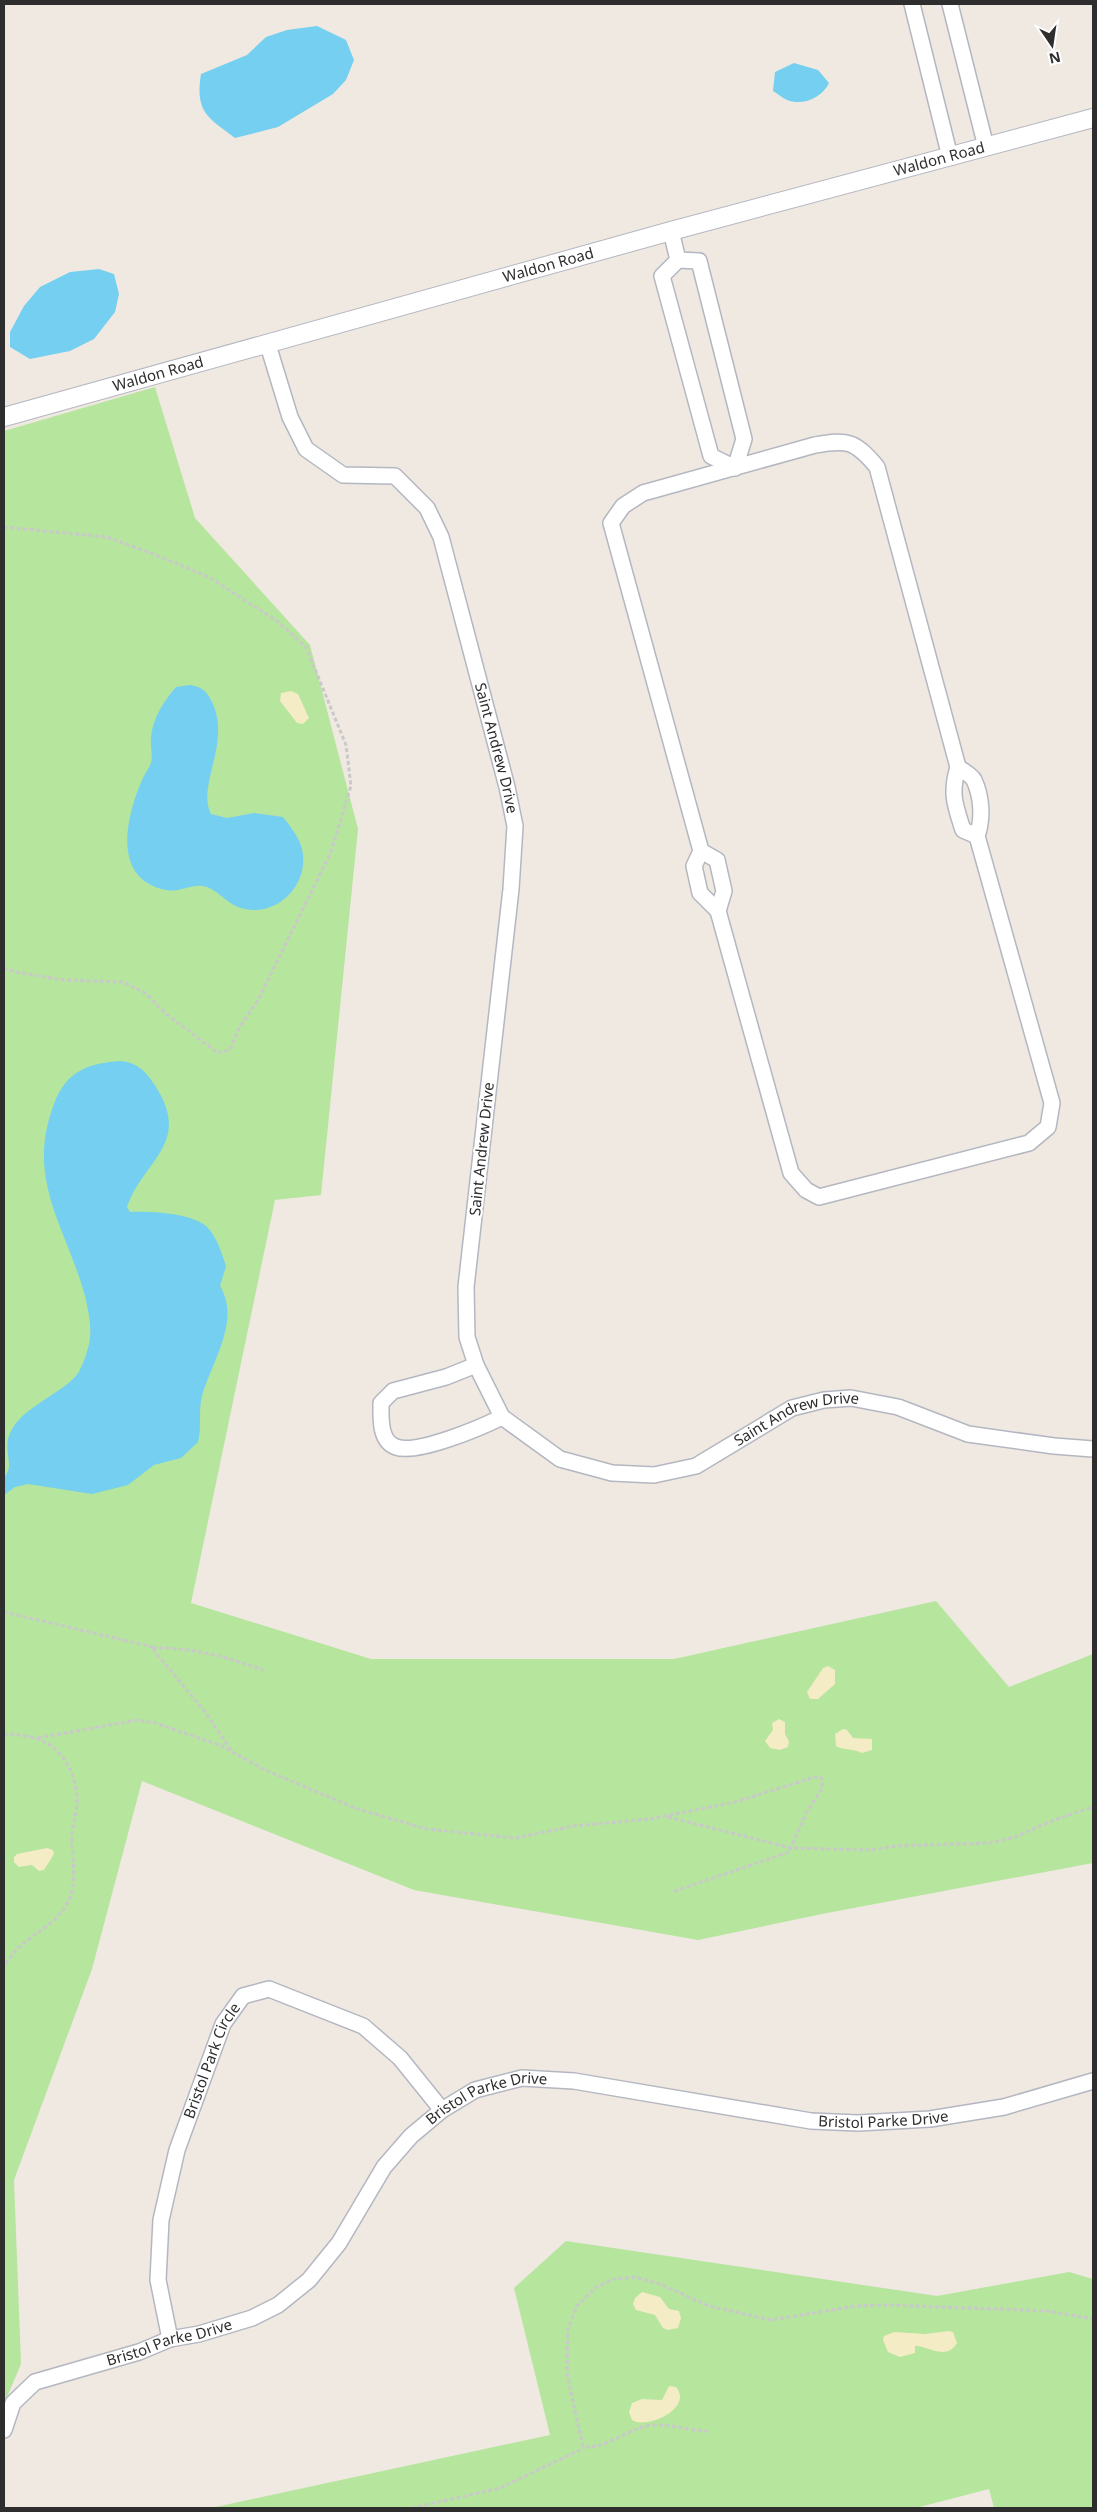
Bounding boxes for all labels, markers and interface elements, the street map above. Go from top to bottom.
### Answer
north arrow [1027,20,1077,70]
text: N [1047,48,1063,69]
street label: Waldon Road [891,136,987,180]
street label: Waldon Road [500,242,596,286]
street label: Waldon Road [110,351,206,395]
street label: Saint Andrew Drive [471,680,523,815]
street label: Saint Andrew Drive [464,1081,498,1217]
street label: Saint Andrew Drive [730,1387,861,1450]
street label: Bristol Park Circle [178,1998,244,2121]
street label: Bristol Parke Drive [421,2067,548,2129]
street label: Bristol Parke Drive [818,2105,950,2132]
street label: Bristol Parke Drive [104,2314,234,2370]

